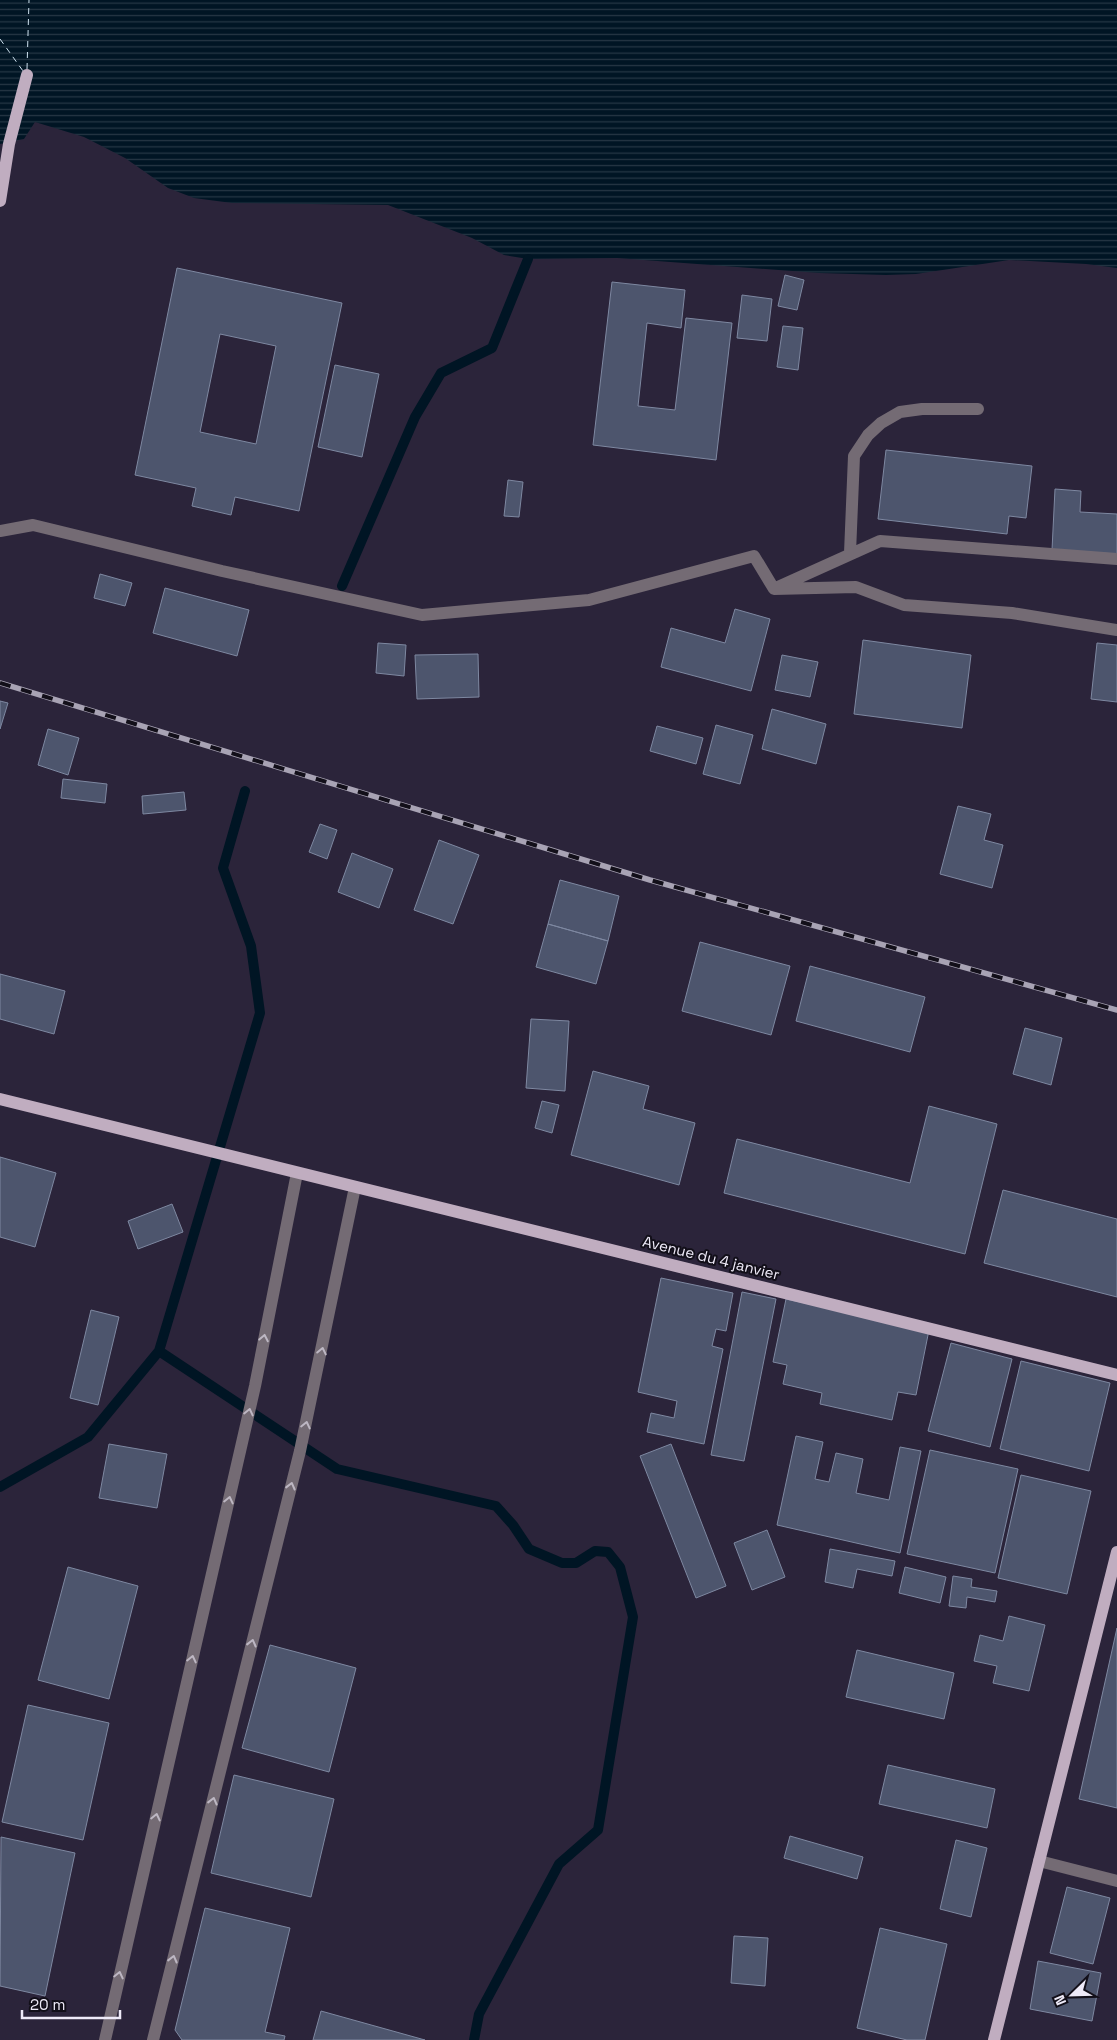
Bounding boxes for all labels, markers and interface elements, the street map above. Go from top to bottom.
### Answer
street label: Avenue du 4 janvier [641,1231,782,1284]
one-way arrow [258,1334,269,1342]
one-way arrow [316,1347,326,1355]
one-way arrow [243,1407,254,1416]
one-way arrow [300,1420,311,1429]
one-way arrow [285,1481,296,1490]
one-way arrow [223,1496,234,1505]
one-way arrow [246,1639,257,1648]
one-way arrow [186,1654,197,1663]
one-way arrow [207,1797,218,1806]
one-way arrow [150,1813,161,1822]
one-way arrow [168,1955,178,1963]
north arrow [1047,1970,1097,2020]
one-way arrow [113,1971,124,1980]
scale bar [22,1988,120,2020]
text: N [1050,1992,1070,2008]
text: 20 m [30,1995,65,2014]

